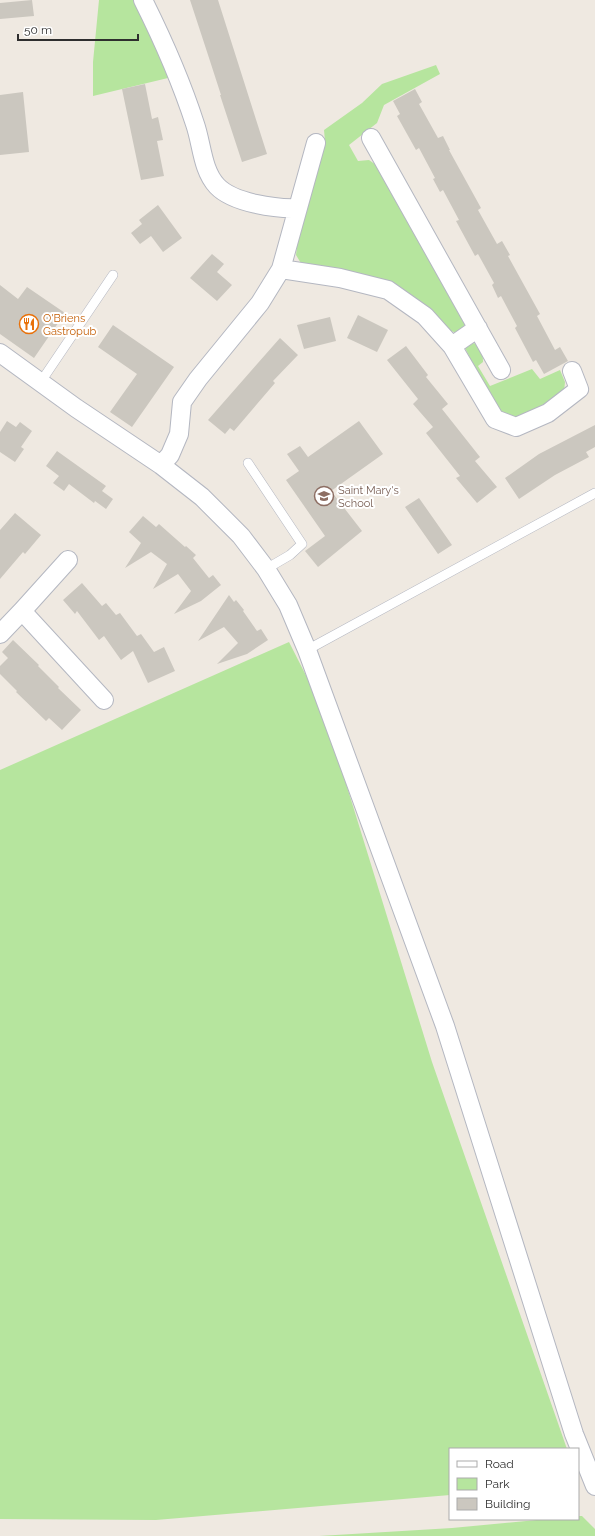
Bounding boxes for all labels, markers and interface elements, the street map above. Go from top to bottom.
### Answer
scale bar [18,16,138,42]
text: 50 m [24,23,52,37]
place label: O'Briens Gastropub [43,312,96,338]
restaurant icon: O'Briens Gastropub [18,313,40,335]
place label: Saint Mary's School [338,484,399,510]
school or university icon: Saint Mary's School [313,485,335,507]
legend [449,1448,579,1520]
text: Road [485,1457,514,1471]
text: Park [485,1477,510,1491]
text: Building [485,1497,531,1511]

